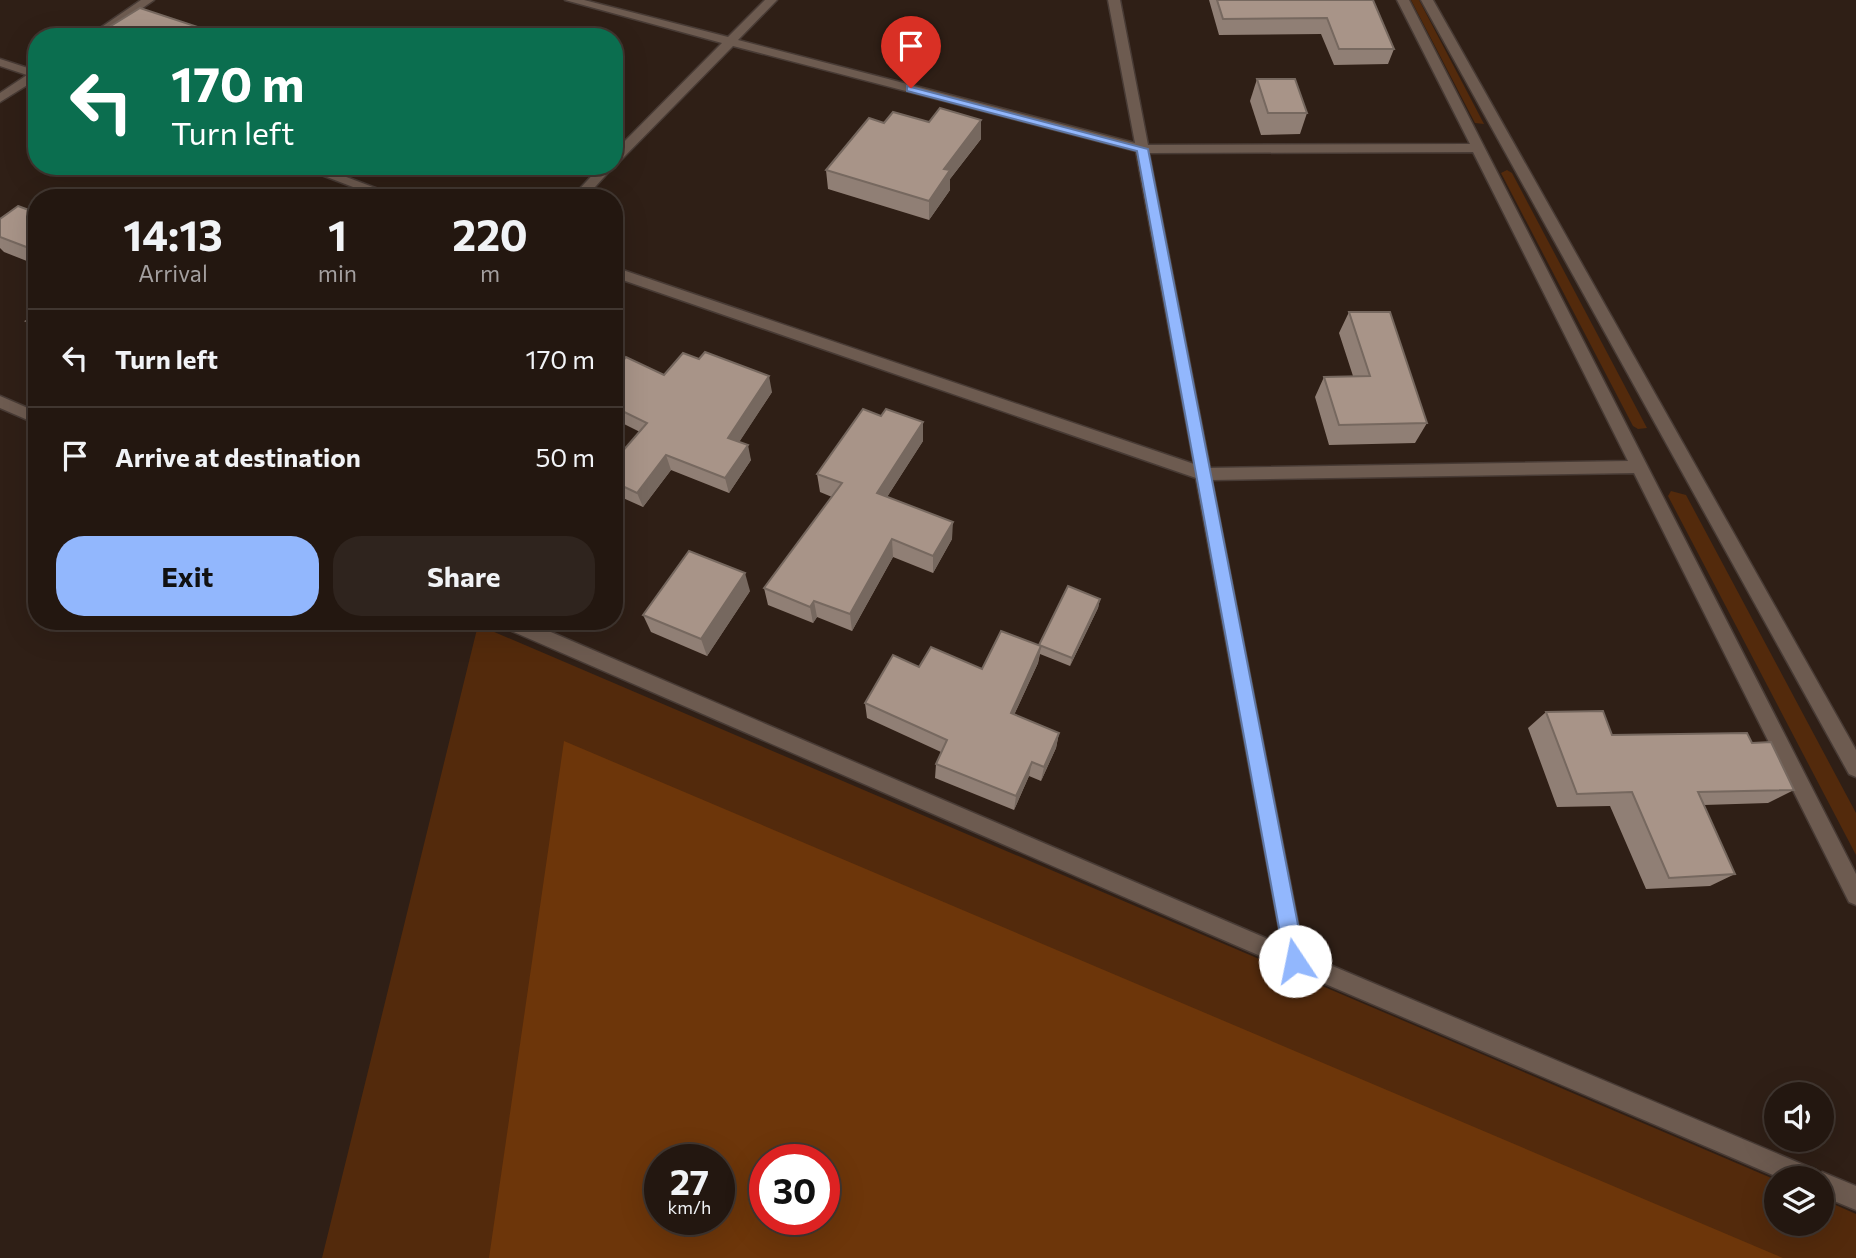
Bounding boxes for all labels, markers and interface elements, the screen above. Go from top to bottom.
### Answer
pin [881,16,941,88]
icon: arrive [892,27,930,65]
text: 170 m [171,52,304,112]
icon: left [56,56,147,147]
text: Turn left [171,112,295,152]
text: 14:13 [123,208,223,260]
text: 1 [328,208,347,260]
text: 220 [452,208,528,260]
text: Arrival [138,259,208,287]
text: min [318,259,357,287]
text: m [480,259,500,287]
icon: left [56,339,94,377]
text: Turn left [115,343,218,374]
text: 170 m [526,343,595,374]
icon: arrive [56,437,94,475]
text: Arrive at destination [115,441,361,472]
text: 50 m [535,441,595,472]
button: Exit [56,536,319,616]
button: Share [333,536,595,616]
position arrow [1258,924,1332,998]
map controls [1764,1082,1834,1236]
button: sound [1764,1082,1834,1152]
speed limit sign: 30 [749,1144,840,1235]
text: 27 [670,1159,709,1202]
button: layers [1764,1166,1834,1236]
text: km/h [668,1196,711,1218]

